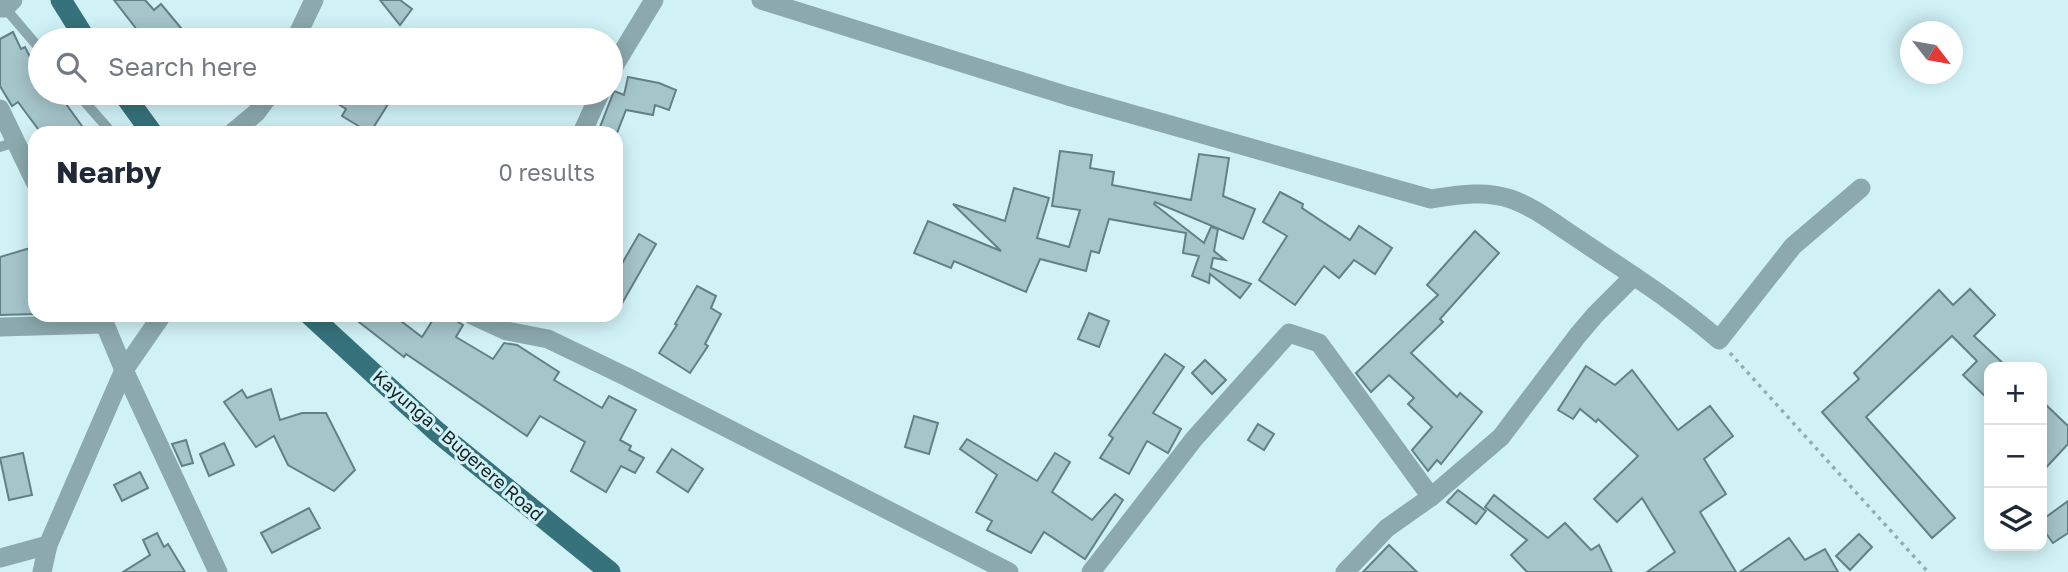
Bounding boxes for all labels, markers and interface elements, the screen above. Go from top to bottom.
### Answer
north arrow [1900,21,1963,84]
search box [28,28,623,105]
icon: search [52,48,90,86]
text: Search here [108,51,257,82]
text: Nearby [56,154,161,190]
text: 0 results [499,158,595,186]
map controls [1984,362,2047,551]
button: + [1984,362,2047,425]
street label: Kayunga - Bugerere Road [369,365,548,525]
button: − [1984,425,2047,488]
button: layers [1984,488,2047,551]

